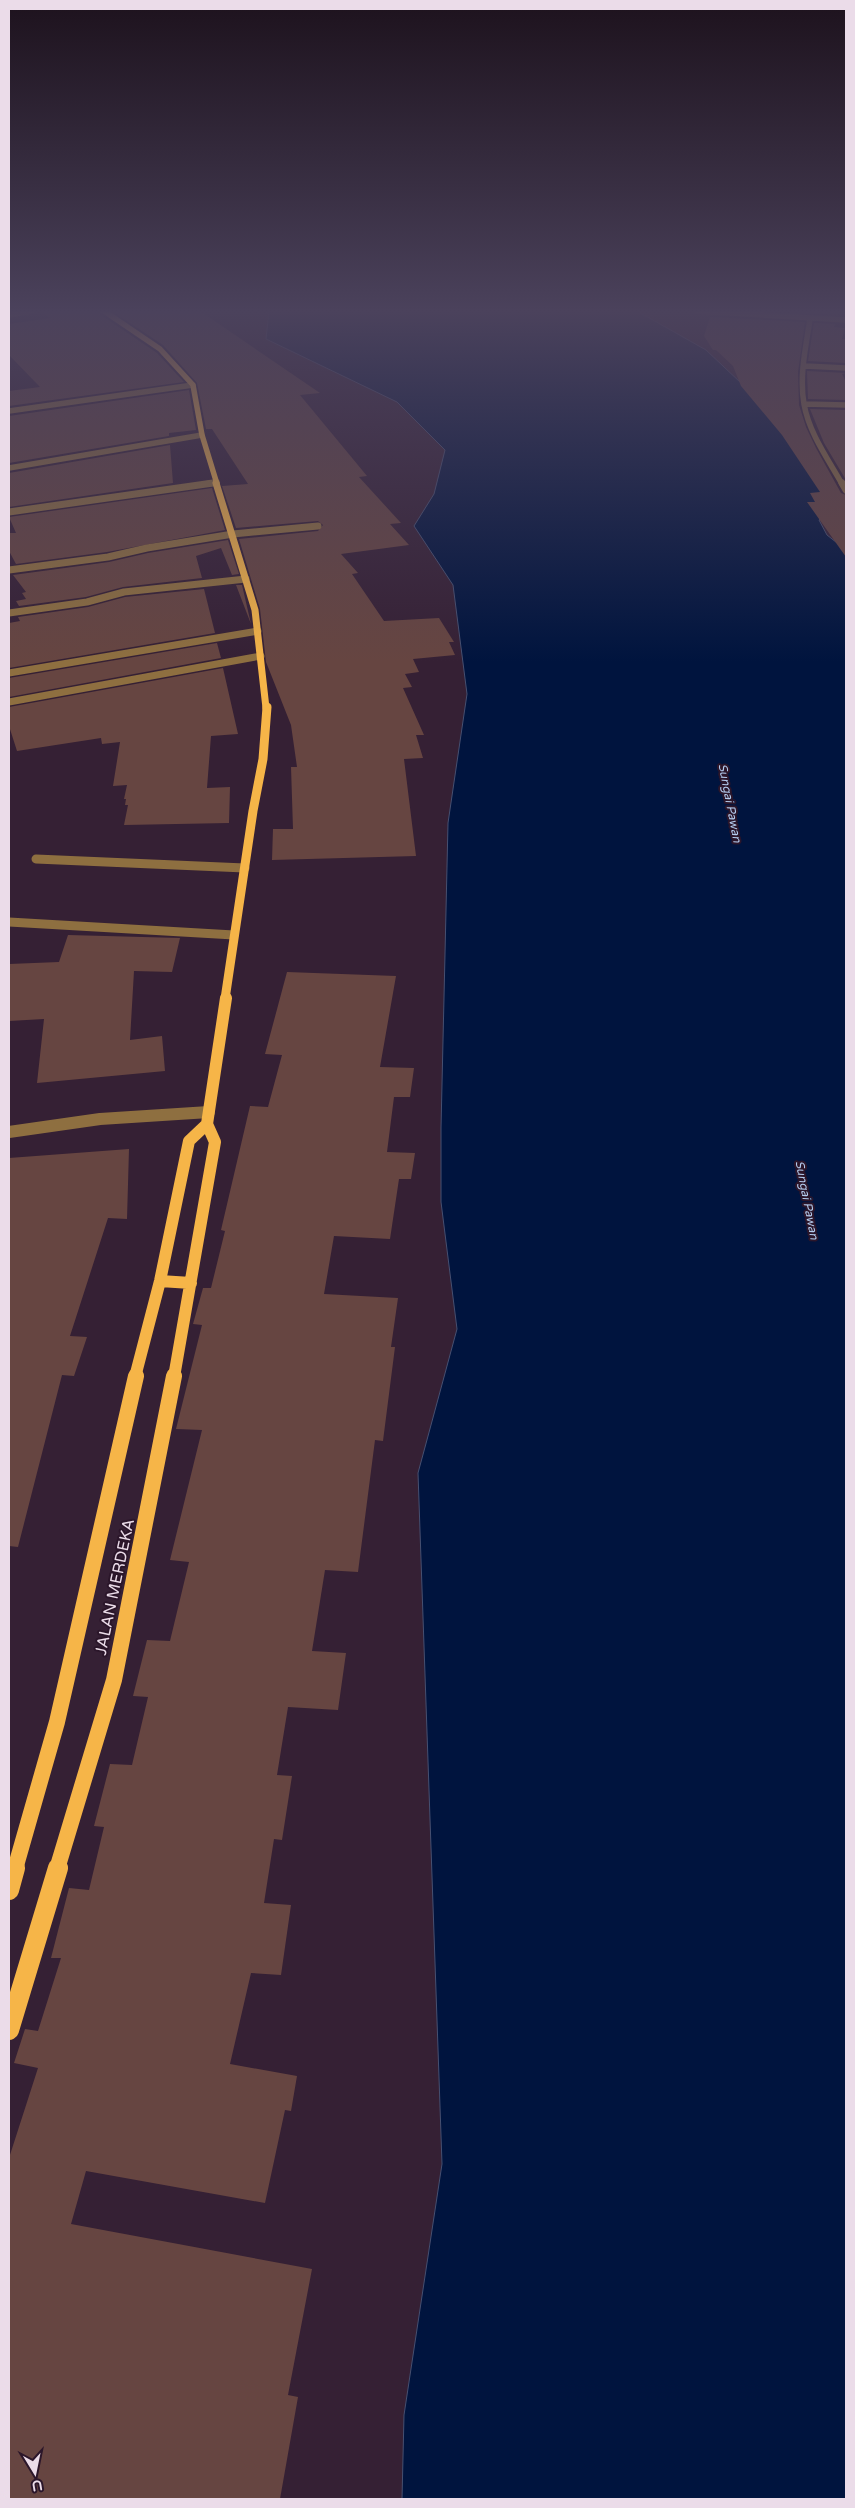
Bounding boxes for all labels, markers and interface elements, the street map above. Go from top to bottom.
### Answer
water label: Sungai Pawan [715,762,745,844]
water label: Sungai Pawan [792,1159,822,1241]
street label: JALAN MERDEKA [91,1517,139,1657]
north arrow [10,2448,60,2498]
text: U [30,2476,44,2495]

